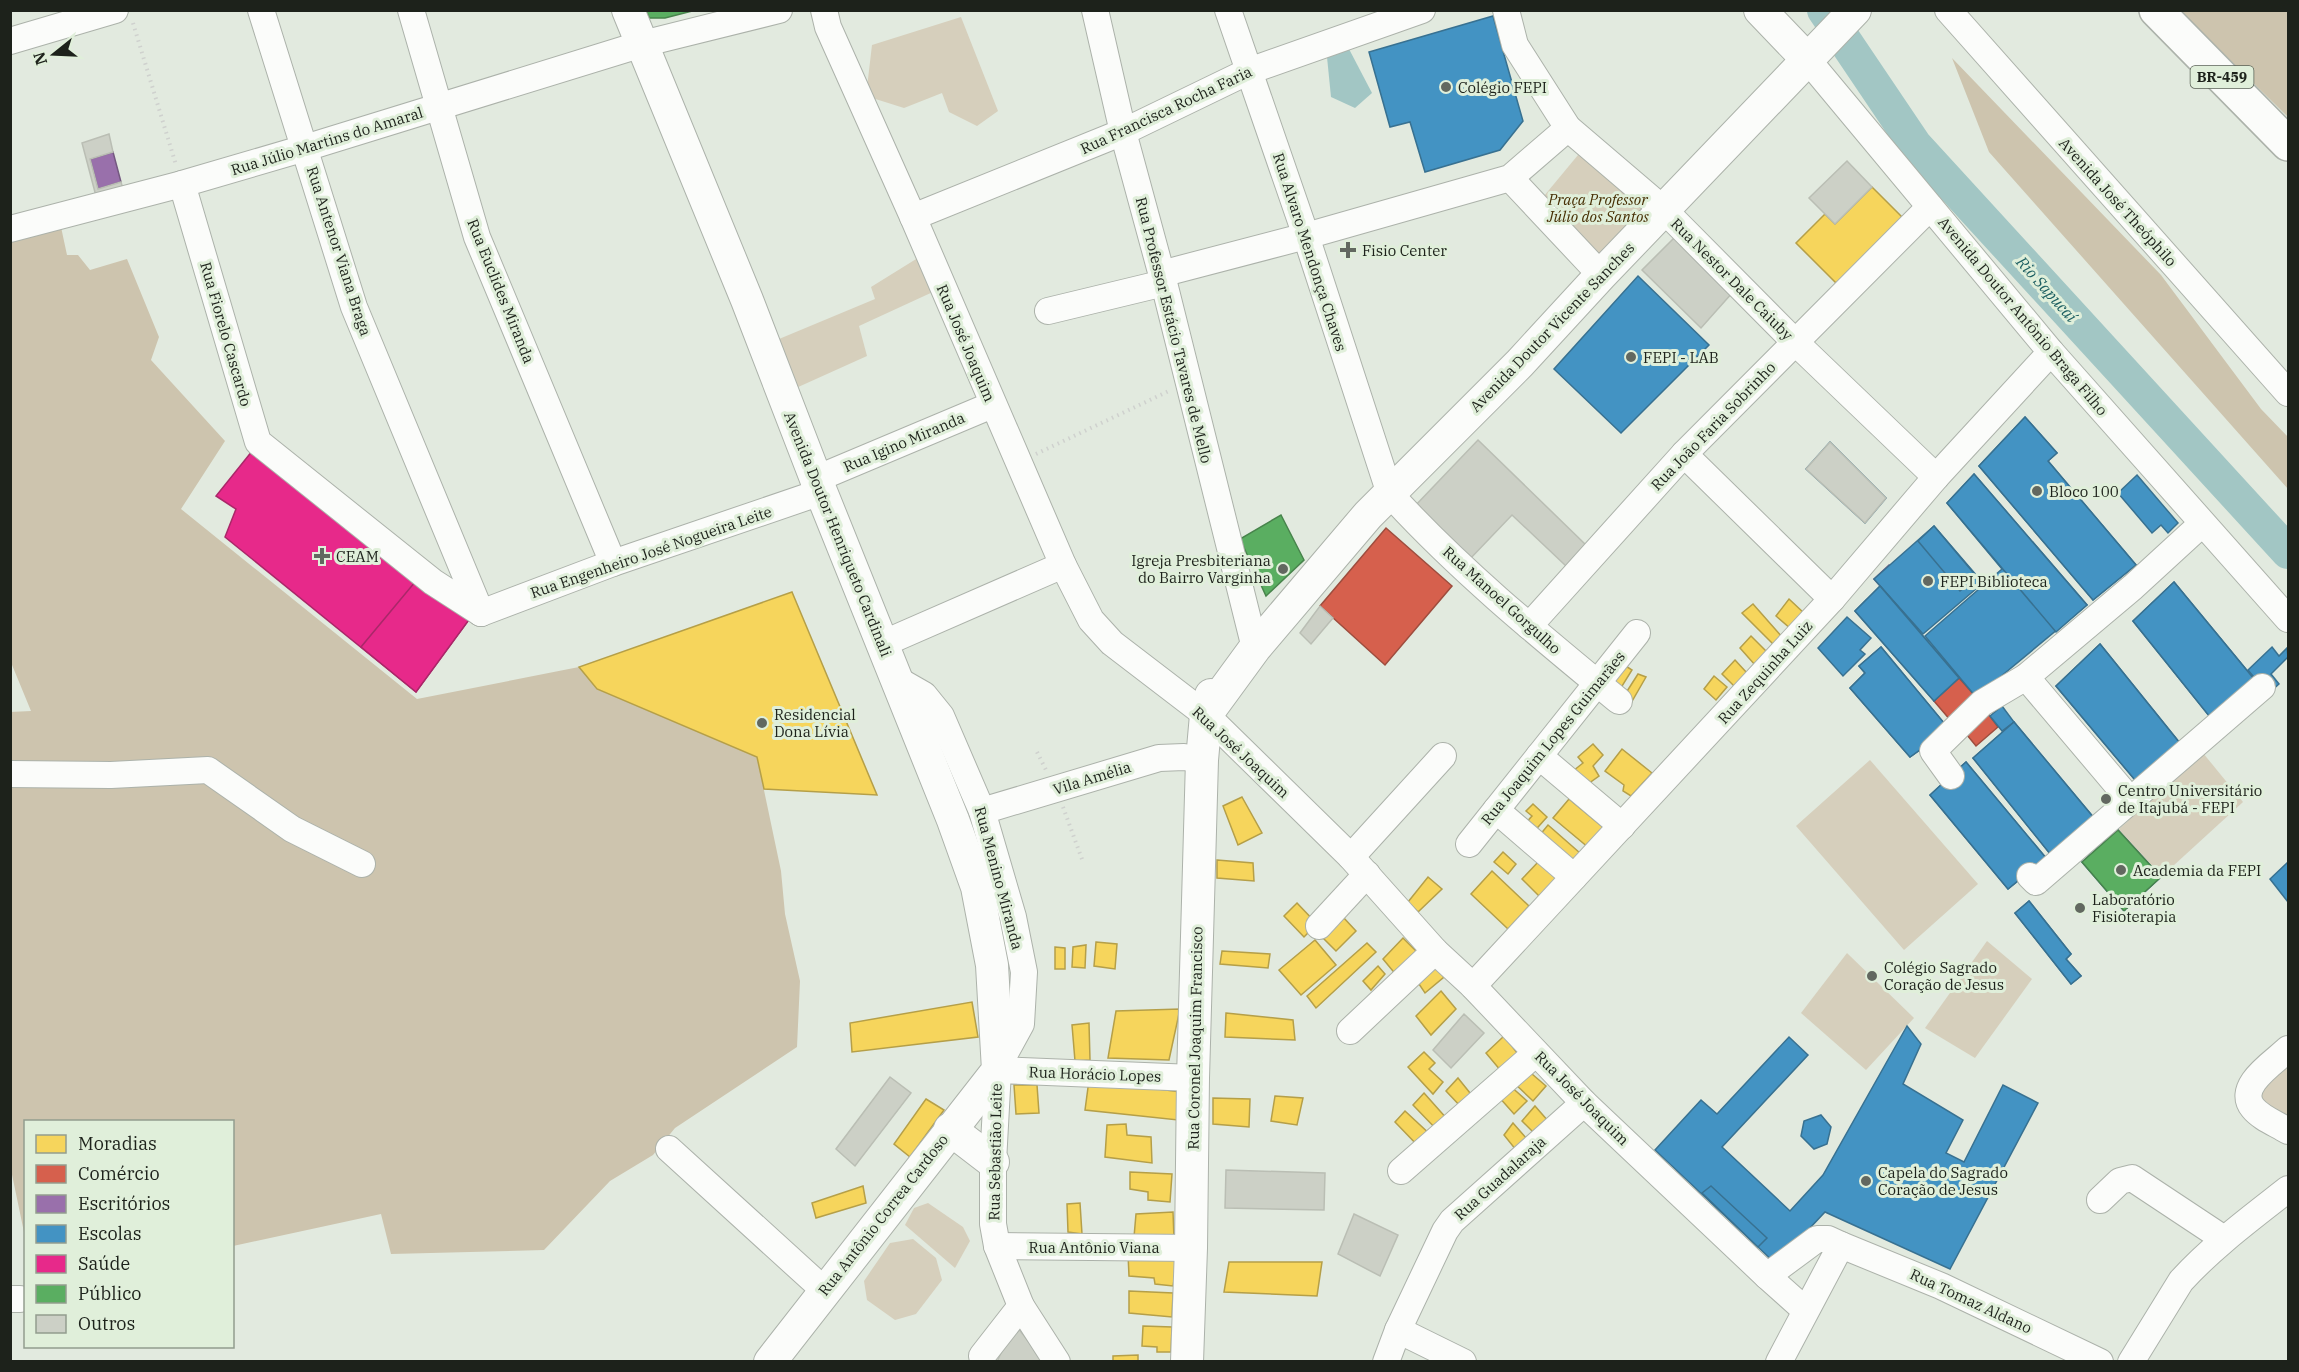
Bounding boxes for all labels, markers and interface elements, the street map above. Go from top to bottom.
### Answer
north arrow [24,24,84,84]
text: N [28,50,51,68]
street label: Rua Francisca Rocha Faria [1077,62,1255,158]
road number: BR-459 [2190,66,2254,88]
place label: Colégio FEPI [1458,78,1547,97]
marker: Colégio FEPI [1439,80,1453,94]
street label: Rua Júlio Martins do Amaral [229,103,425,179]
street label: Avenida José Theóphilo [2055,134,2181,270]
street label: Rua Alvaro Mendonça Chaves [1269,150,1351,354]
street label: Rua Antenor Viana Braga [303,164,375,338]
park label: Praça Professor Júlio dos Santos [1546,190,1649,226]
street label: Rua Professor Estácio Tavares de Mello [1132,195,1216,465]
street label: Avenida Doutor Antônio Braga Filho [1934,213,2112,419]
street label: Rua Nestor Dale Caiuby [1667,214,1797,344]
street label: Rua Euclides Miranda [463,216,539,366]
street label: Avenida Doutor Vicente Sanches [1466,238,1638,416]
marker: Fisio Center [1339,241,1357,259]
place label: Fisio Center [1362,241,1447,260]
water label: Rio Sapucaí [2012,251,2082,327]
street label: Rua Fiorelo Cascardo [196,260,256,408]
street label: Rua José Joaquim [933,281,999,405]
place label: FEPI - LAB [1643,348,1719,367]
marker: FEPI - LAB [1624,350,1638,364]
street label: Rua João Faria Sobrinho [1647,358,1779,494]
street label: Rua Igino Miranda [840,408,968,476]
street label: Avenida Doutor Henriqueto Cardinali [780,409,896,660]
place label: Bloco 100 [2049,482,2119,501]
marker: Bloco 100 [2030,484,2044,498]
street label: Rua Engenheiro José Nogueira Leite [528,502,774,602]
street label: Rua Manoel Gorgulho [1439,542,1565,658]
marker: CEAM [313,547,331,565]
place label: CEAM [336,547,379,566]
place label: Igreja Presbiteriana do Bairro Varginha [1131,551,1271,587]
marker: Igreja Presbiteriana do Bairro Varginha [1276,562,1290,576]
place label: FEPI Biblioteca [1940,572,2048,591]
marker: FEPI Biblioteca [1921,574,1935,588]
street label: Rua Zequinha Luiz [1714,616,1816,728]
street label: Rua Joaquim Lopes Guimarães [1477,647,1629,829]
street label: Rua José Joaquim [1189,702,1293,802]
place label: Residencial Dona Lívia [774,705,856,741]
marker: Residencial Dona Lívia [755,716,769,730]
street label: Vila Amélia [1051,757,1133,799]
place label: Centro Universitário de Itajubá - FEPI [2118,781,2262,817]
marker: Centro Universitário de Itajubá - FEPI [2099,792,2113,806]
street label: Rua Menino Miranda [971,804,1027,952]
place label: Academia da FEPI [2133,861,2261,880]
marker: Academia da FEPI [2114,863,2128,877]
place label: Laboratório Fisioterapia [2092,890,2177,926]
marker: Laboratório Fisioterapia [2073,901,2087,915]
street label: Rua Coronel Joaquim Francisco [1184,926,1206,1150]
place label: Colégio Sagrado Coração de Jesus [1884,958,2004,994]
marker: Colégio Sagrado Coração de Jesus [1865,969,1879,983]
street label: Rua José Joaquim [1531,1047,1633,1149]
street label: Rua Horácio Lopes [1028,1062,1162,1086]
street label: Rua Sebastião Leite [984,1083,1006,1221]
legend [24,1120,234,1348]
street label: Rua Antônio Correa Cardoso [814,1130,952,1300]
text: Moradias [78,1132,157,1155]
street label: Rua Guadalaraja [1450,1132,1550,1224]
text: Comércio [78,1162,160,1185]
place label: Capela do Sagrado Coração de Jesus [1878,1163,2008,1199]
marker: Capela do Sagrado Coração de Jesus [1859,1174,1873,1188]
text: Escritórios [78,1192,170,1215]
text: Escolas [78,1222,142,1245]
street label: Rua Antônio Viana [1028,1238,1160,1257]
text: Saúde [78,1252,130,1275]
street label: Rua Tomaz Aldano [1907,1264,2035,1338]
text: Público [78,1282,142,1305]
text: Outros [78,1312,135,1335]

